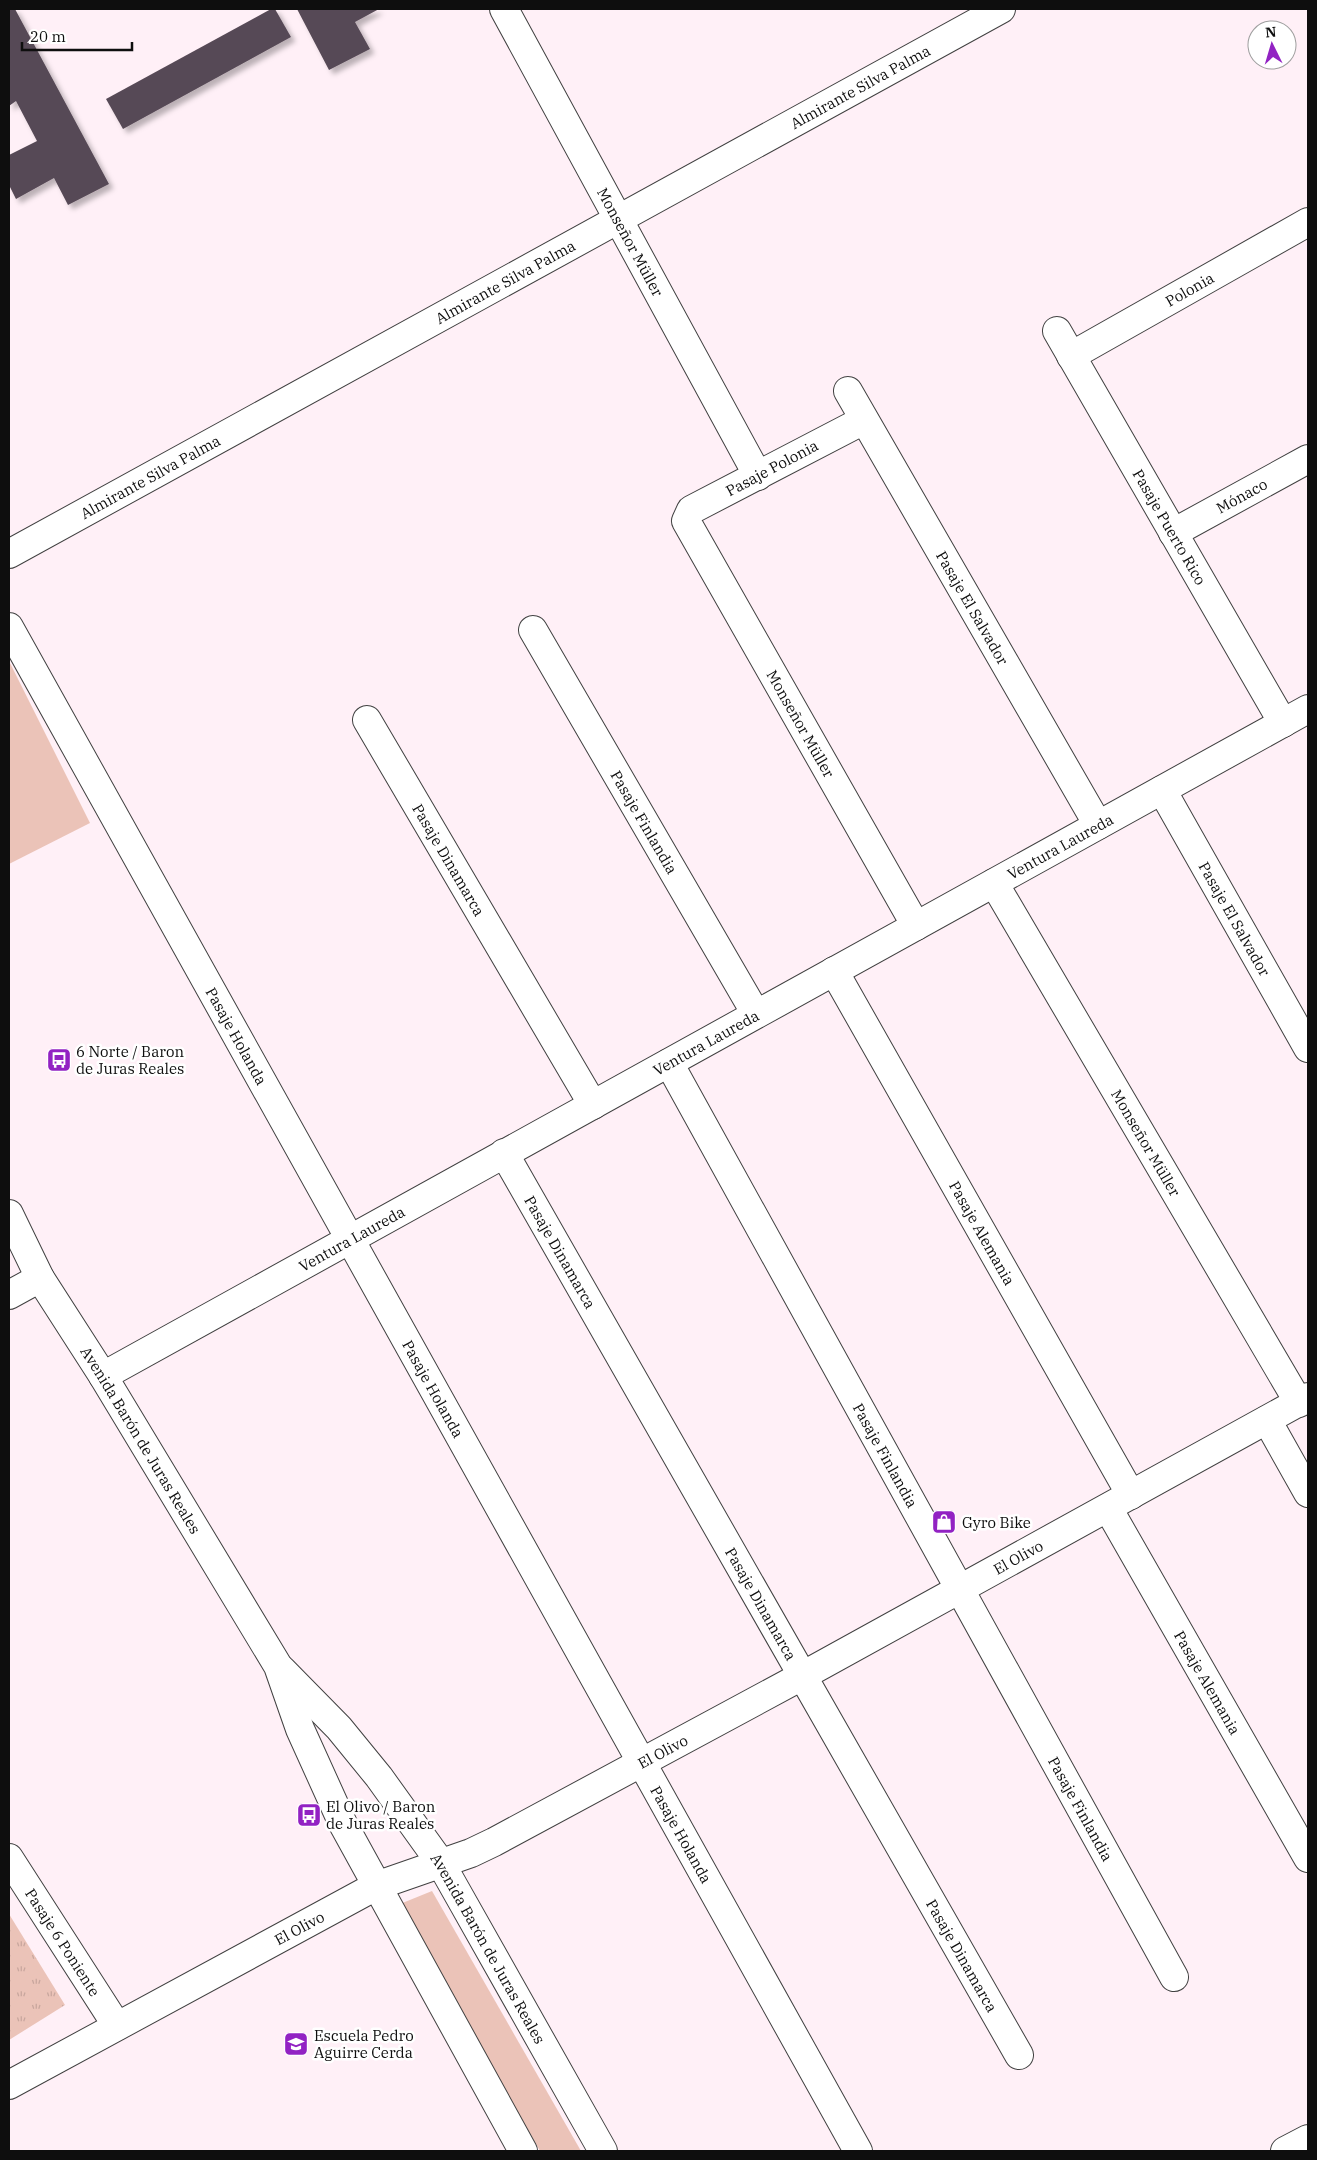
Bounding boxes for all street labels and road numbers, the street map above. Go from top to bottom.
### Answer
street label: Almirante Silva Palma [787,40,933,133]
street label: Monseñor Müller [593,184,668,300]
street label: Almirante Silva Palma [432,235,578,328]
street label: Polonia [1162,268,1217,310]
street label: Almirante Silva Palma [77,430,223,523]
street label: Pasaje Polonia [723,436,821,500]
street label: Pasaje Puerto Rico [1129,465,1211,588]
street label: Mónaco [1213,474,1270,517]
street label: Pasaje El Salvador [933,547,1013,668]
street label: Monseñor Müller [763,666,839,781]
street label: Pasaje Finlandia [607,767,682,877]
street label: Pasaje Dinamarca [409,800,489,919]
street label: Ventura Laureda [1004,809,1116,883]
street label: Pasaje El Salvador [1195,858,1275,980]
street label: Pasaje Holanda [202,984,272,1088]
street label: Ventura Laureda [649,1005,762,1079]
street label: Monseñor Müller [1108,1086,1185,1200]
street label: Pasaje Alemania [945,1177,1019,1288]
street label: Pasaje Dinamarca [521,1192,600,1312]
street label: Ventura Laureda [295,1202,408,1275]
street label: Pasaje Holanda [399,1337,468,1441]
street label: Avenida Barón de Juras Reales [77,1343,205,1537]
street label: Pasaje Finlandia [849,1399,922,1511]
street label: El Olivo [990,1536,1046,1578]
street label: Pasaje Dinamarca [722,1544,801,1664]
street label: Pasaje Alemania [1171,1627,1245,1738]
street label: El Olivo [634,1730,691,1772]
street label: Pasaje Finlandia [1045,1753,1118,1864]
street label: Pasaje Holanda [647,1782,716,1886]
street label: Avenida Barón de Juras Reales [427,1849,550,2047]
street label: Pasaje 6 Poniente [21,1885,105,2000]
street label: Pasaje Dinamarca [922,1895,1002,2015]
street label: El Olivo [271,1906,327,1949]

